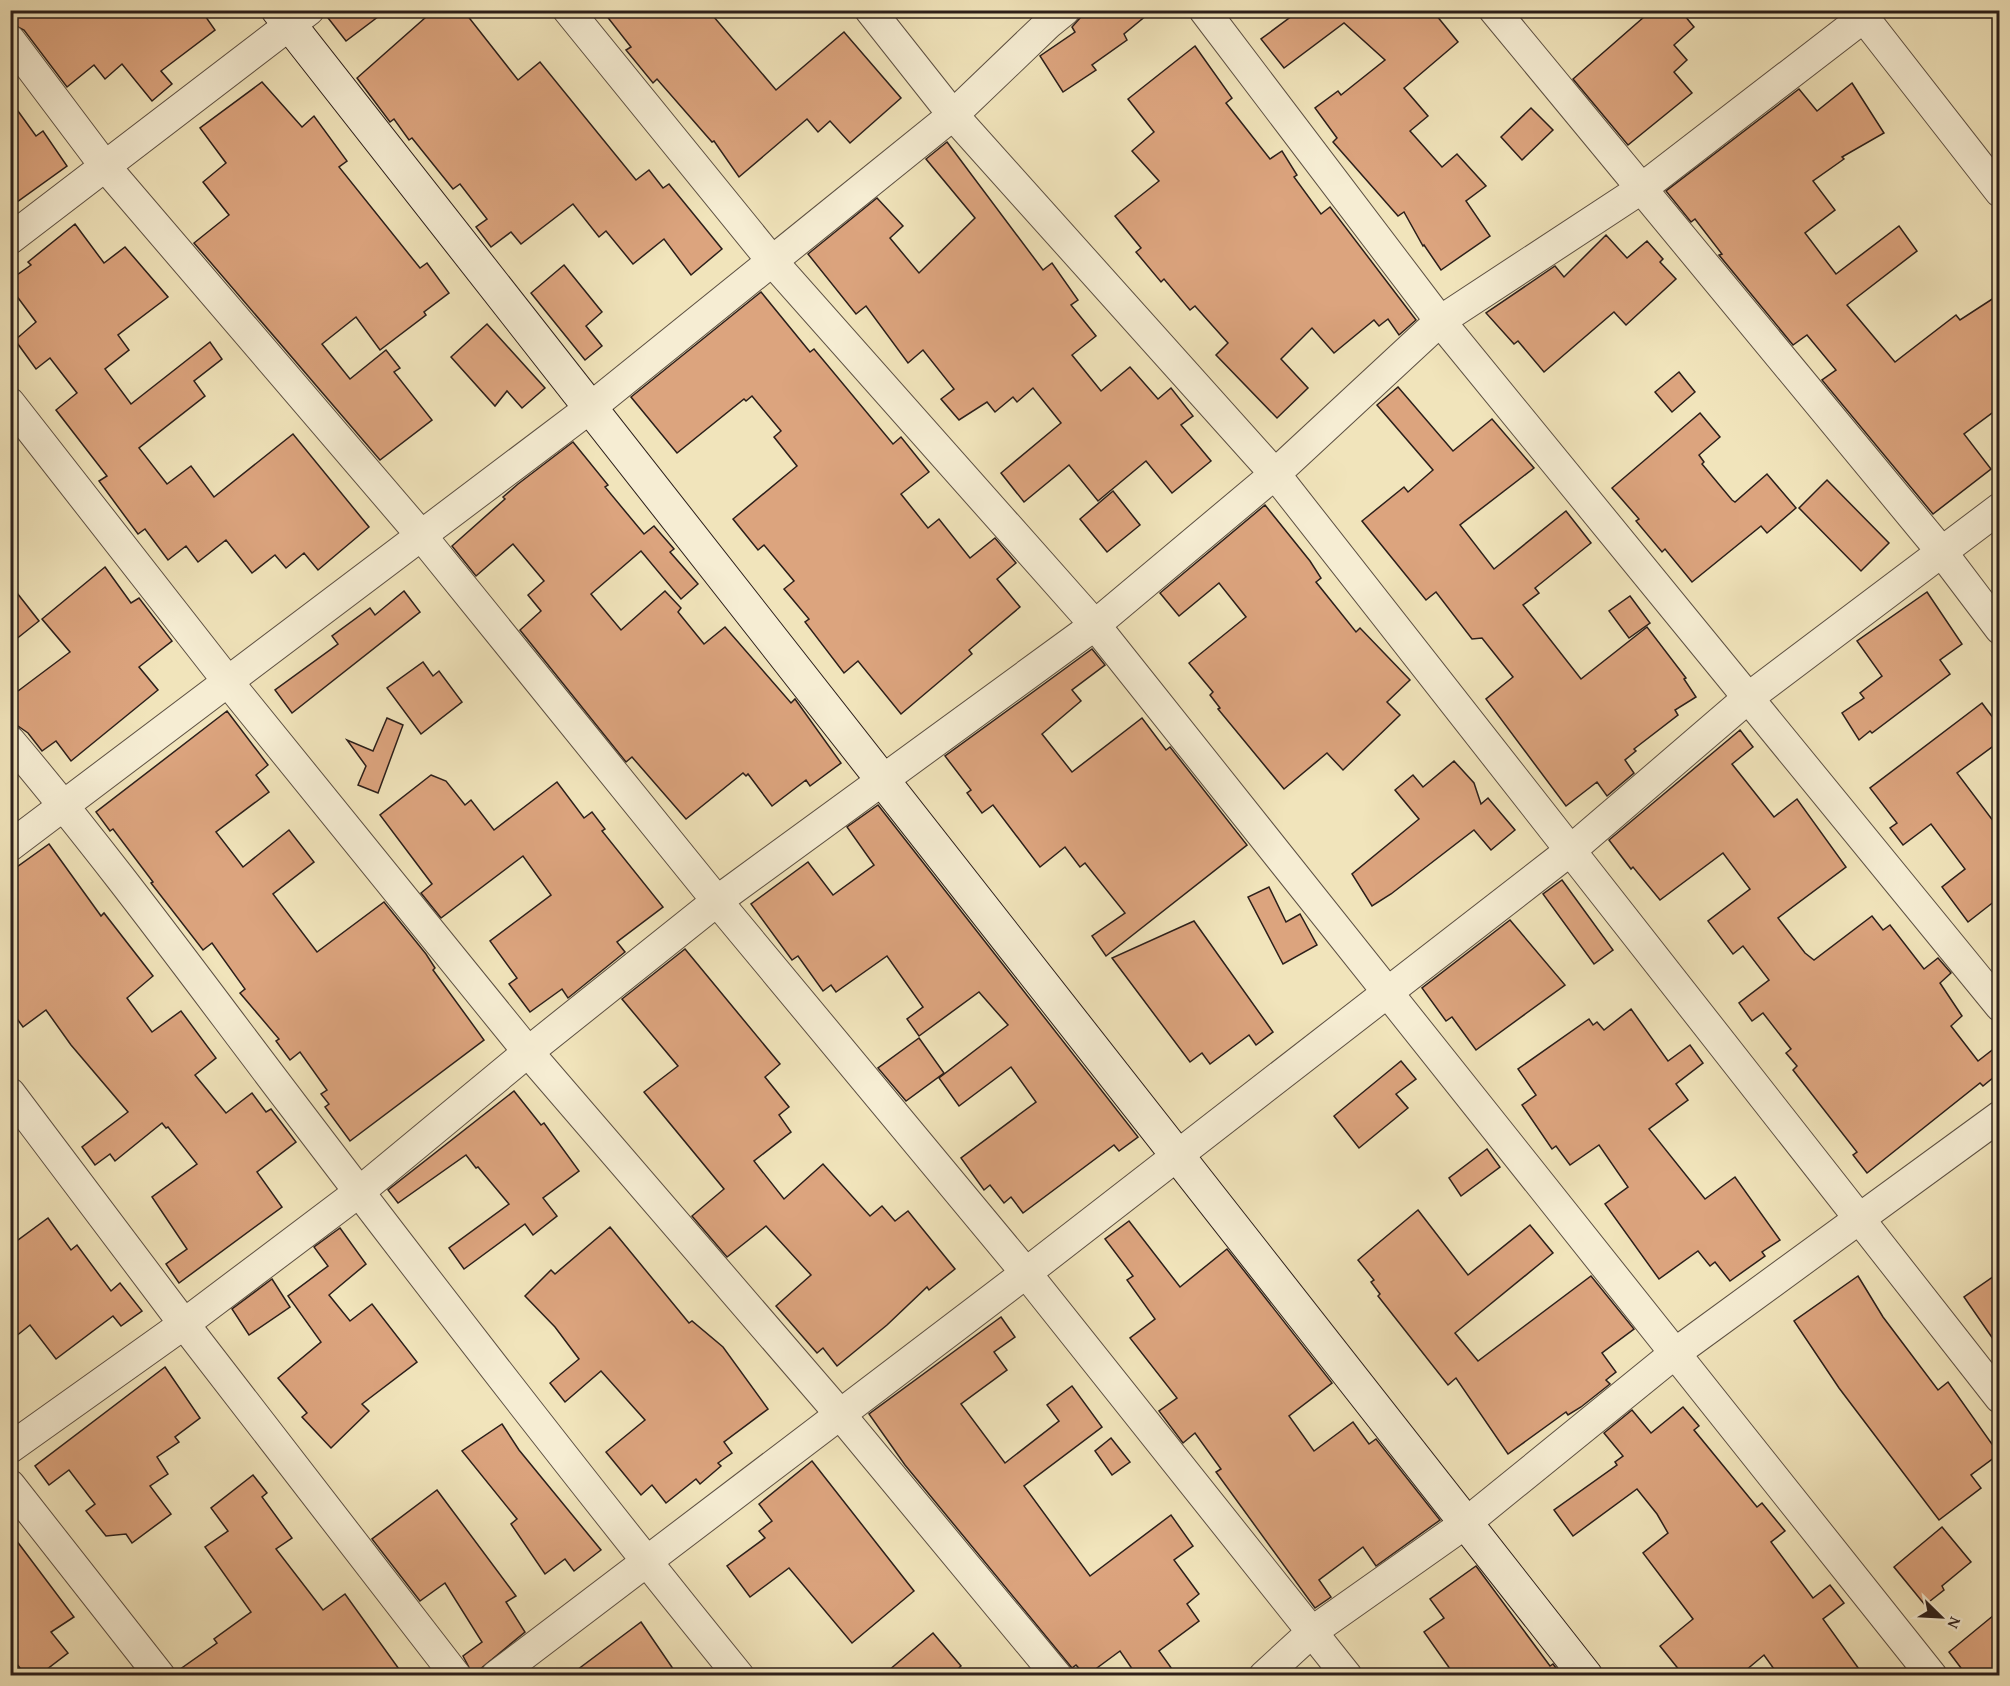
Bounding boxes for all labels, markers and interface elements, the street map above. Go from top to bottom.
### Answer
north arrow [1911,1587,1971,1647]
text: N [1941,1613,1968,1633]

